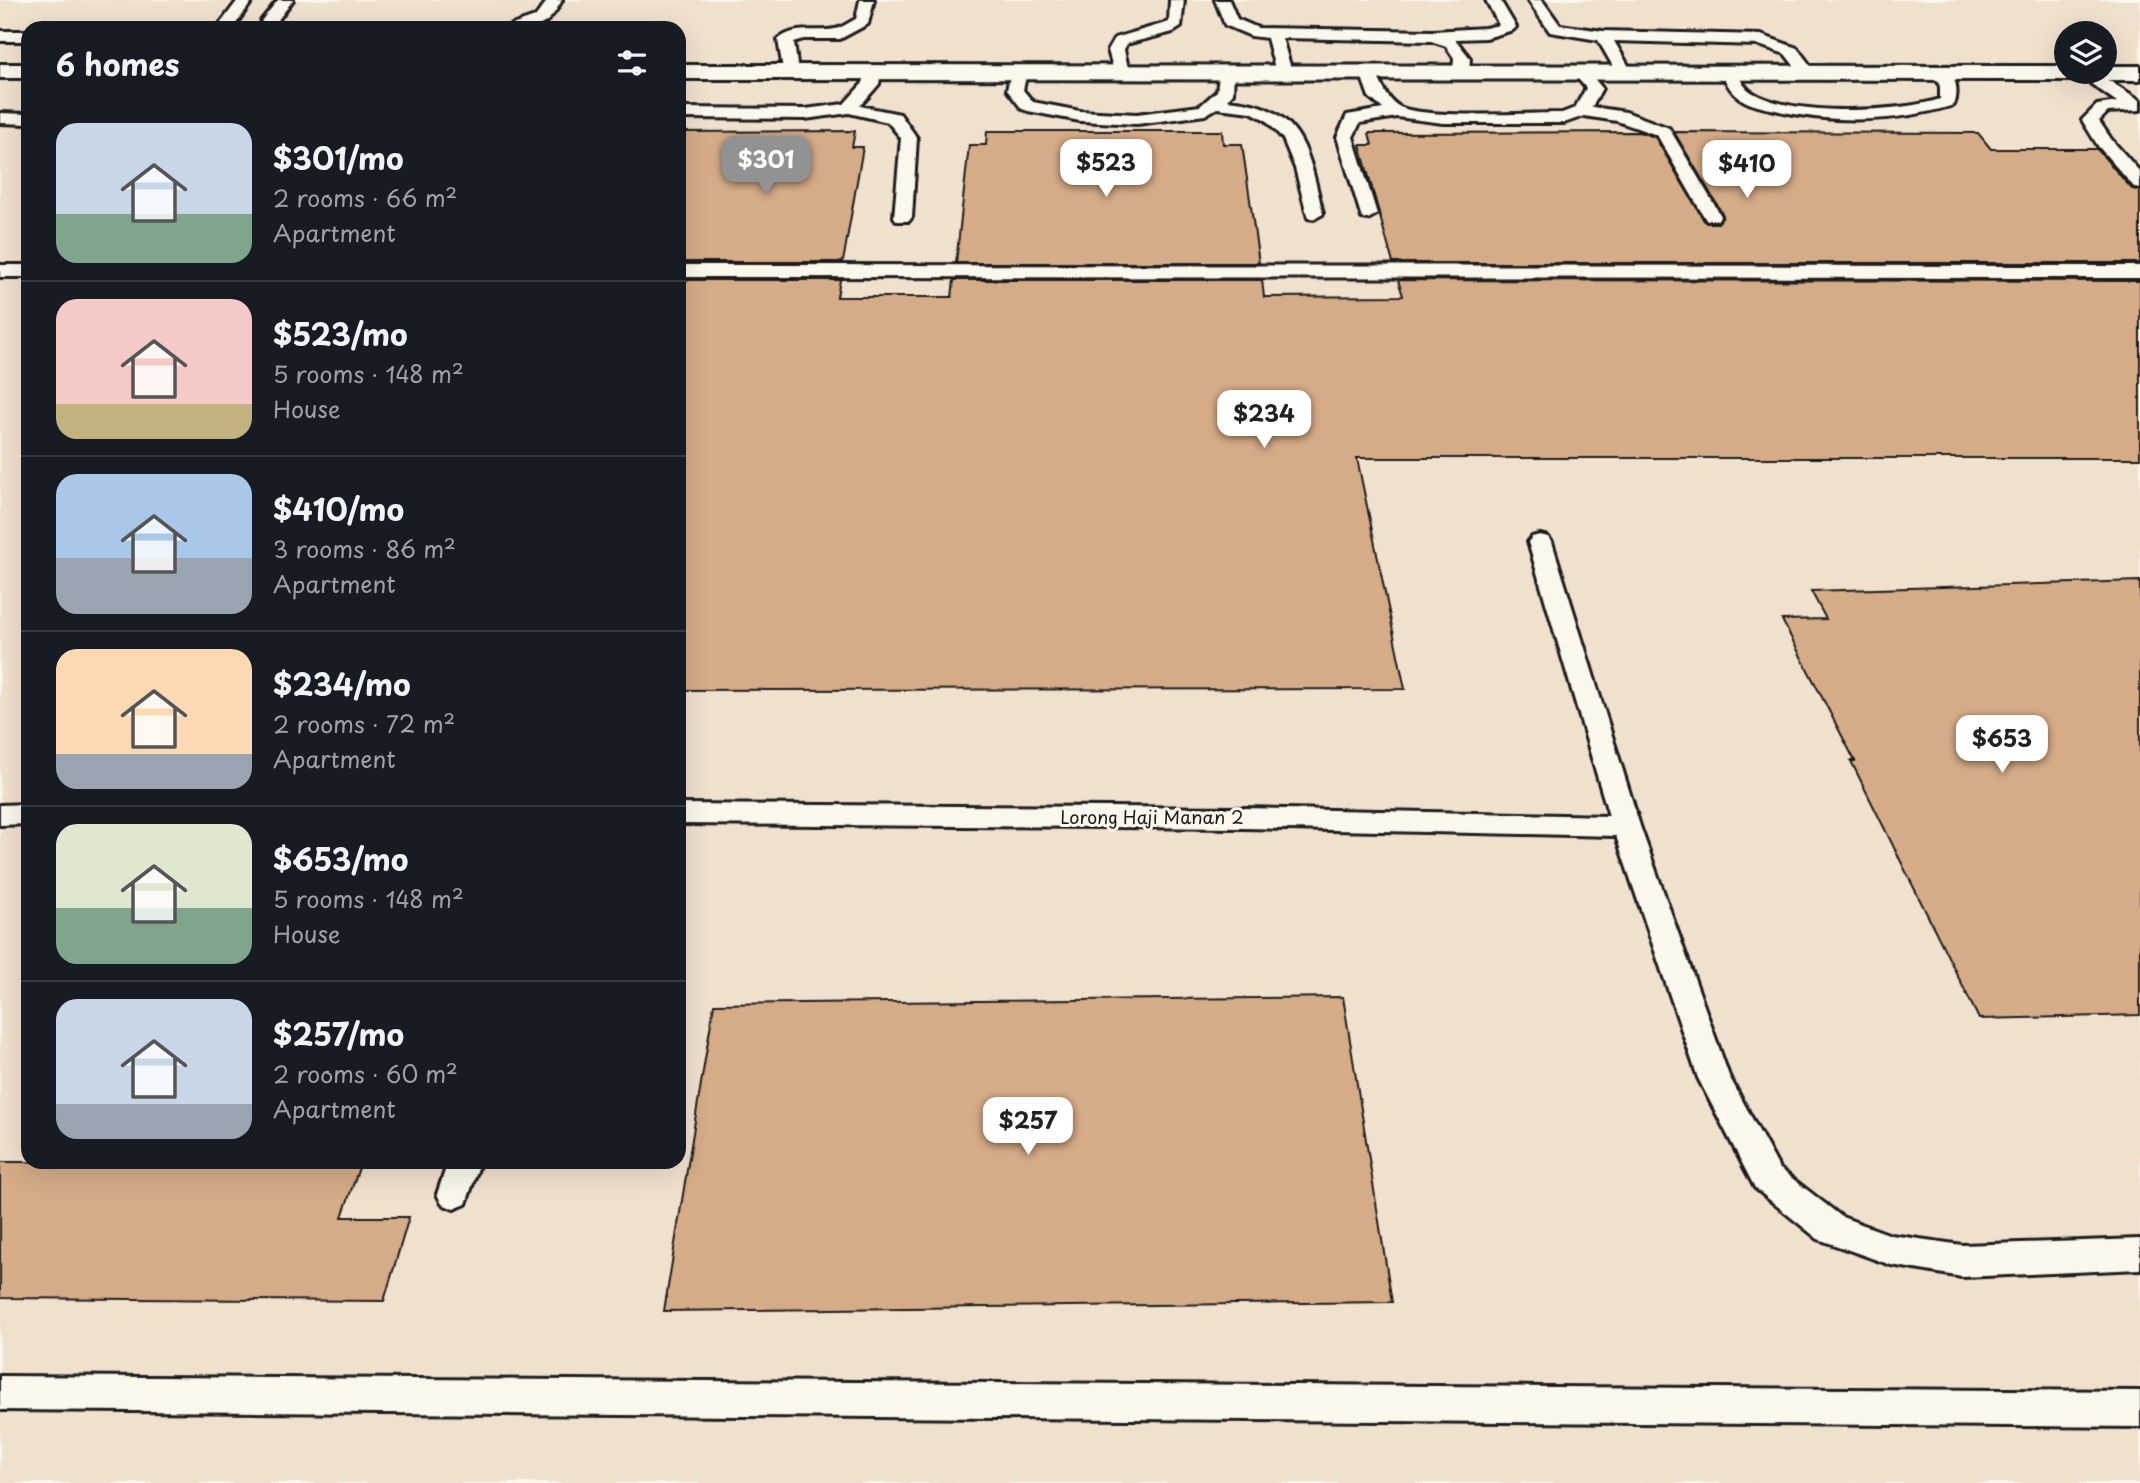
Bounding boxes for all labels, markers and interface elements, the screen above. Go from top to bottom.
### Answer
map controls [2054,21,2117,84]
button: layers [2054,21,2117,84]
text: 6 homes [56,41,179,86]
icon: filters [613,44,651,82]
text: $301/mo [273,135,404,180]
pin: $301 [725,136,807,196]
pin: $523 [1065,140,1147,199]
pin: $410 [1706,140,1788,200]
text: $301 [738,141,794,176]
text: $523 [1076,144,1136,179]
text: $410 [1718,145,1776,180]
icon: home [112,151,196,235]
text: 2 rooms · 66 m² [273,180,457,215]
text: Apartment [273,215,396,250]
text: $523/mo [273,311,408,356]
icon: home [112,327,196,411]
text: 5 rooms · 148 m² [273,356,464,391]
text: House [273,391,340,426]
pin: $234 [1223,391,1305,450]
text: $234 [1233,395,1295,430]
text: $410/mo [273,486,404,531]
icon: home [112,502,196,586]
text: 3 rooms · 86 m² [273,531,456,566]
text: Apartment [273,566,396,601]
text: $234/mo [273,661,411,706]
icon: home [112,677,196,761]
text: 2 rooms · 72 m² [273,706,455,741]
pin: $653 [1961,716,2043,775]
text: $653 [1972,720,2032,755]
text: Apartment [273,741,396,776]
street label: Lorong Haji Manan 2 [1060,803,1244,830]
text: $653/mo [273,836,408,881]
icon: home [112,852,196,936]
text: 5 rooms · 148 m² [273,881,464,916]
text: House [273,916,340,951]
text: $257/mo [273,1011,404,1056]
icon: home [112,1027,196,1111]
text: 2 rooms · 60 m² [273,1056,458,1091]
text: Apartment [273,1091,396,1126]
pin: $257 [987,1098,1069,1157]
text: $257 [999,1102,1057,1137]

